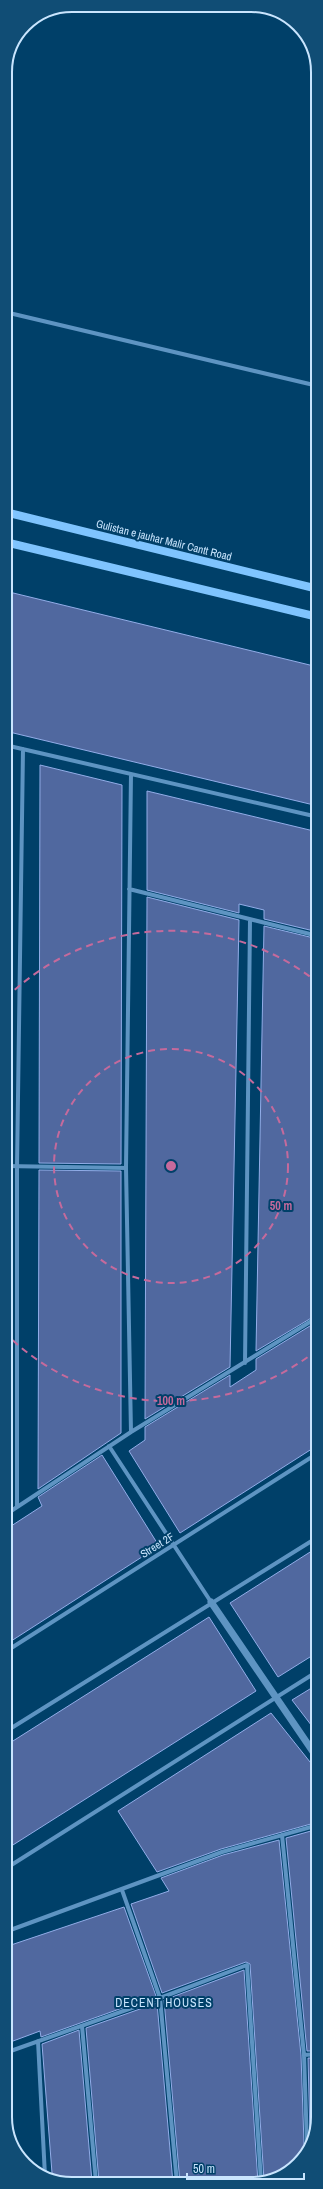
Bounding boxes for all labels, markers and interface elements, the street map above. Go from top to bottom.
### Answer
street label: Gulistan e jauhar Malir Cantt Road [95,516,233,564]
centre of rings [164,1159,178,1173]
text: 50 m [270,1198,292,1214]
text: 100 m [157,1393,185,1409]
street label: Street 2F [138,1529,177,1561]
district label: DECENT HOUSES [115,1995,213,2011]
scale bar [187,2155,304,2181]
text: 50 m [193,2161,215,2177]

